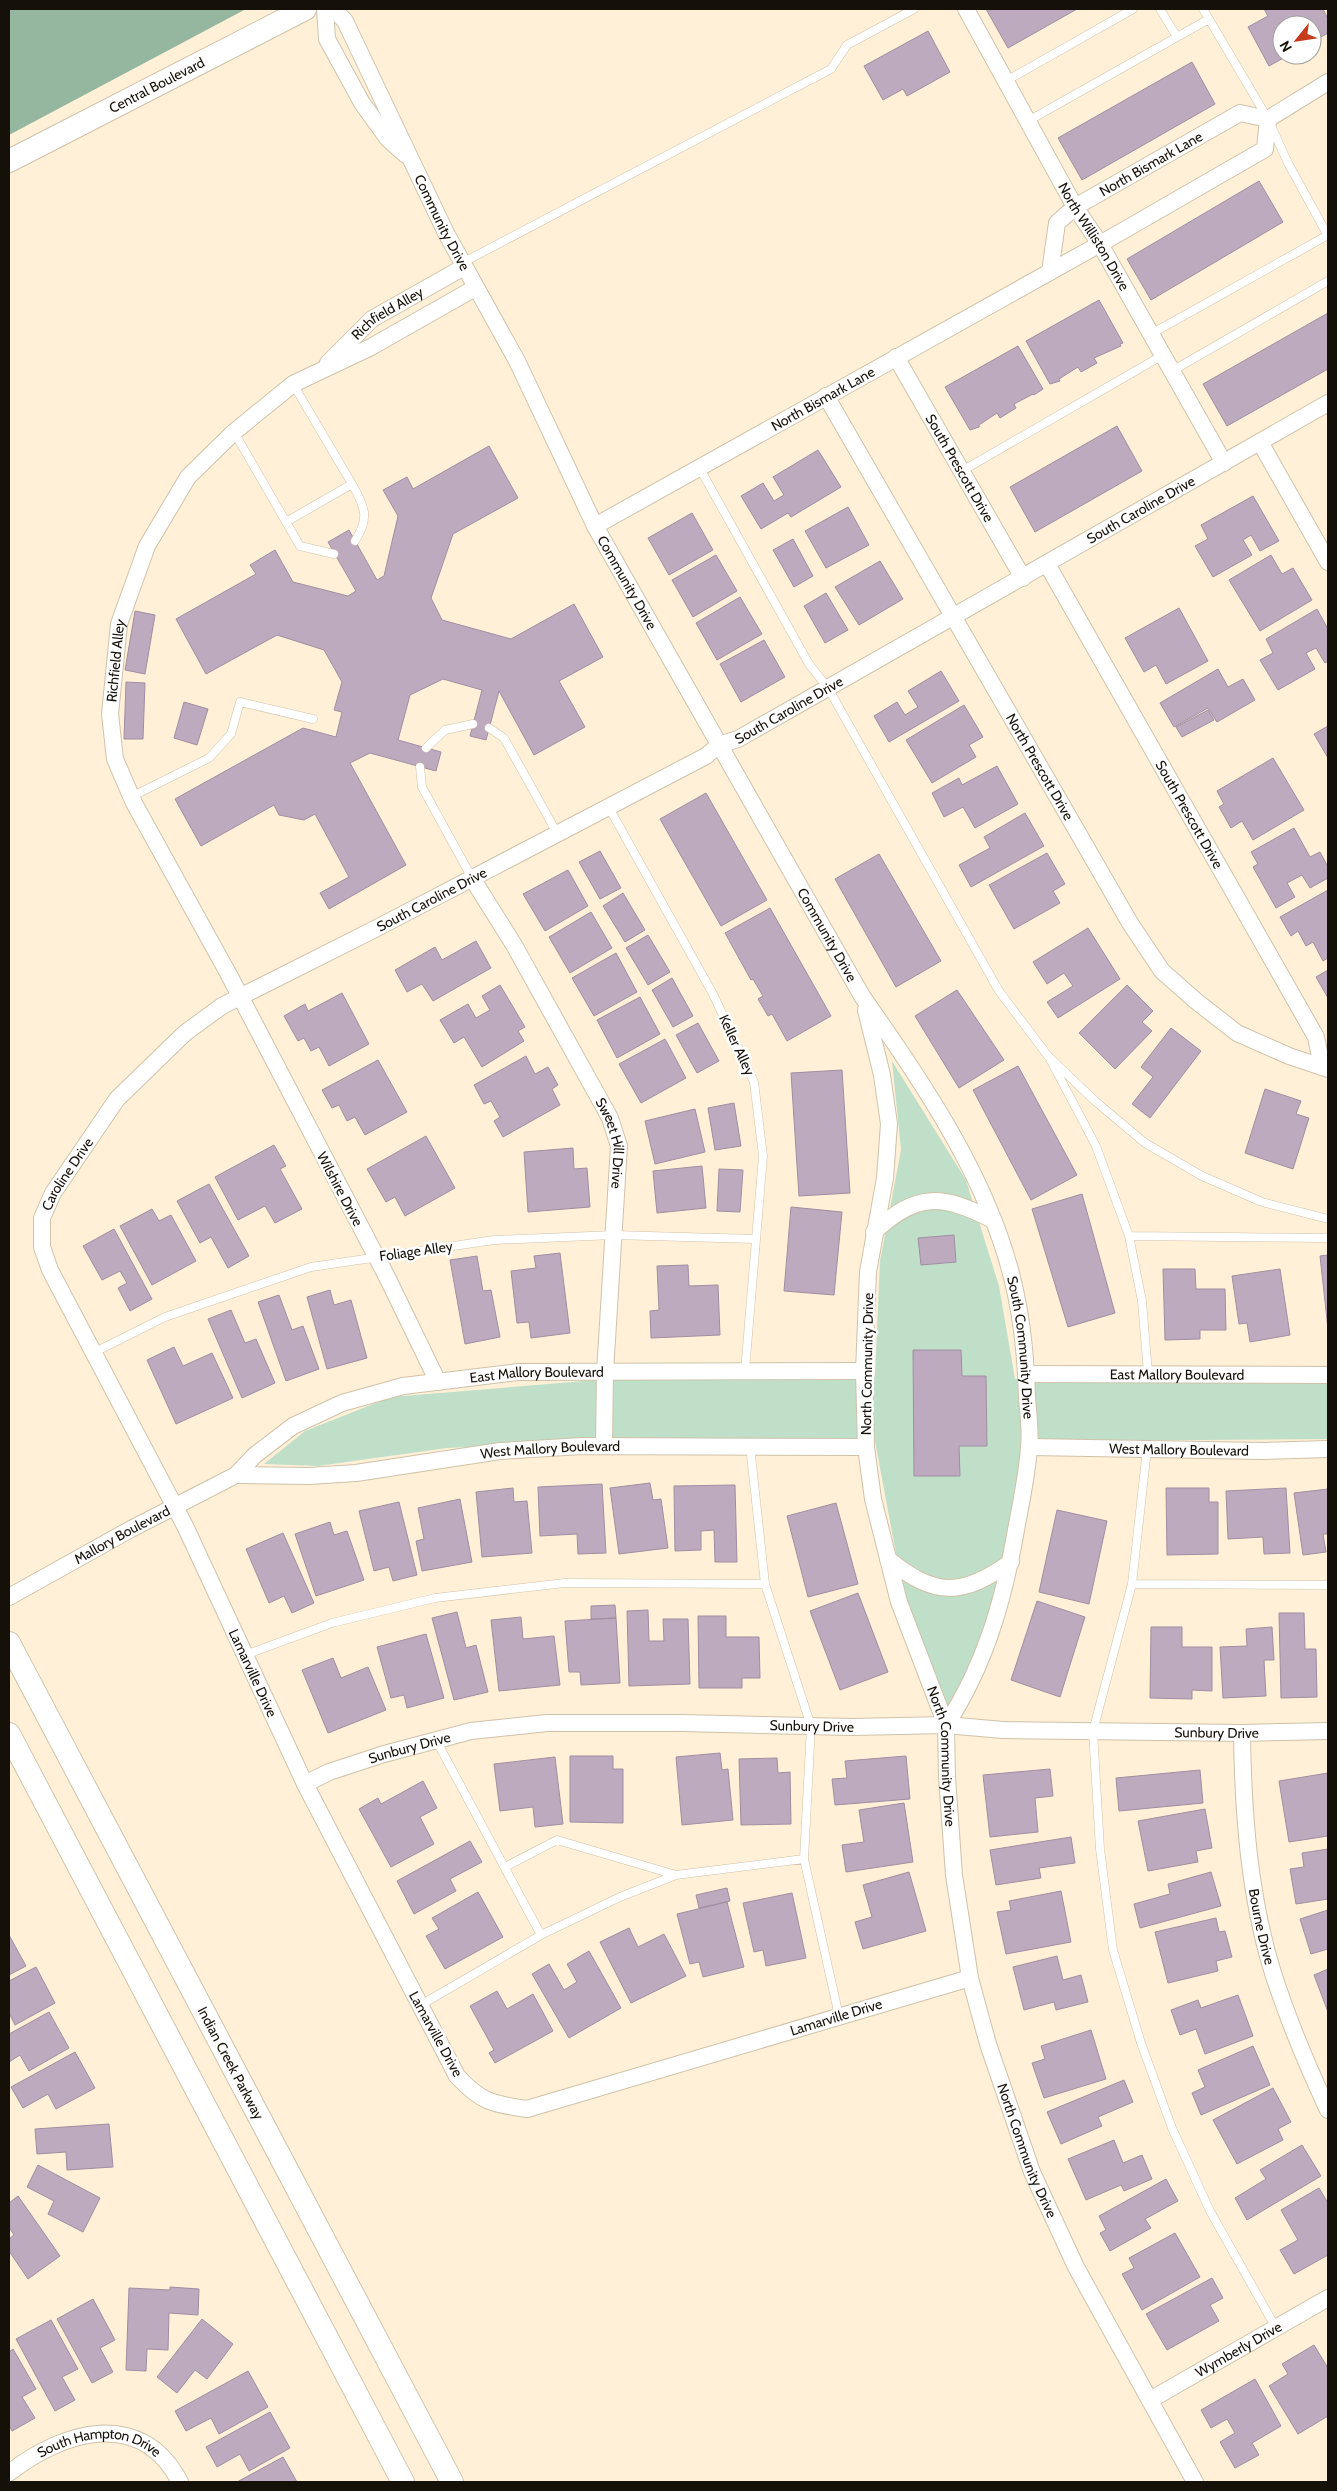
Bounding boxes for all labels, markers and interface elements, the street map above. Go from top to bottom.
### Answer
north arrow [1272,15,1322,65]
text: N [1275,38,1296,55]
street label: Central Boulevard [106,53,207,117]
street label: North Bismark Lane [1096,127,1206,200]
street label: Community Drive [410,172,474,274]
street label: North Williston Drive [1054,179,1134,294]
street label: Richfield Alley [347,283,426,344]
street label: North Bismark Lane [768,363,878,435]
street label: South Prescott Drive [922,411,998,525]
street label: South Caroline Drive [1083,472,1198,548]
street label: Community Drive [593,532,661,633]
street label: Richfield Alley [102,616,129,703]
street label: South Caroline Drive [731,672,846,748]
street label: North Prescott Drive [1002,710,1078,823]
street label: South Prescott Drive [1151,757,1227,872]
street label: South Caroline Drive [373,863,490,936]
street label: Community Drive [793,884,861,985]
street label: Keller Alley [715,1012,759,1078]
street label: Sweet Hill Drive [591,1094,628,1189]
street label: Caroline Drive [37,1134,97,1213]
street label: Wilshire Drive [313,1149,367,1229]
street label: Foliage Alley [378,1237,454,1265]
street label: South Community Drive [1003,1274,1038,1420]
street label: North Community Drive [857,1293,877,1435]
street label: East Mallory Boulevard [469,1363,604,1387]
street label: East Mallory Boulevard [1110,1365,1244,1384]
street label: West Mallory Boulevard [479,1437,620,1463]
street label: West Mallory Boulevard [1109,1439,1249,1460]
street label: Mallory Boulevard [71,1502,173,1568]
street label: Lamarville Drive [225,1626,281,1720]
street label: North Community Drive [923,1684,960,1827]
street label: Sunbury Drive [769,1716,854,1736]
street label: Sunbury Drive [1174,1723,1259,1742]
street label: Sunbury Drive [366,1728,453,1768]
street label: Bourne Drive [1245,1887,1279,1967]
street label: Lamarville Drive [405,1988,467,2080]
street label: Lamarville Drive [788,1994,884,2040]
street label: Indian Creek Parkway [194,2003,268,2123]
street label: North Community Drive [993,2081,1061,2221]
street label: Wymberly Drive [1192,2317,1285,2381]
text: South Hampton Drive [34,2424,165,2462]
street label: South Hampton Drive [33,2448,163,2468]

